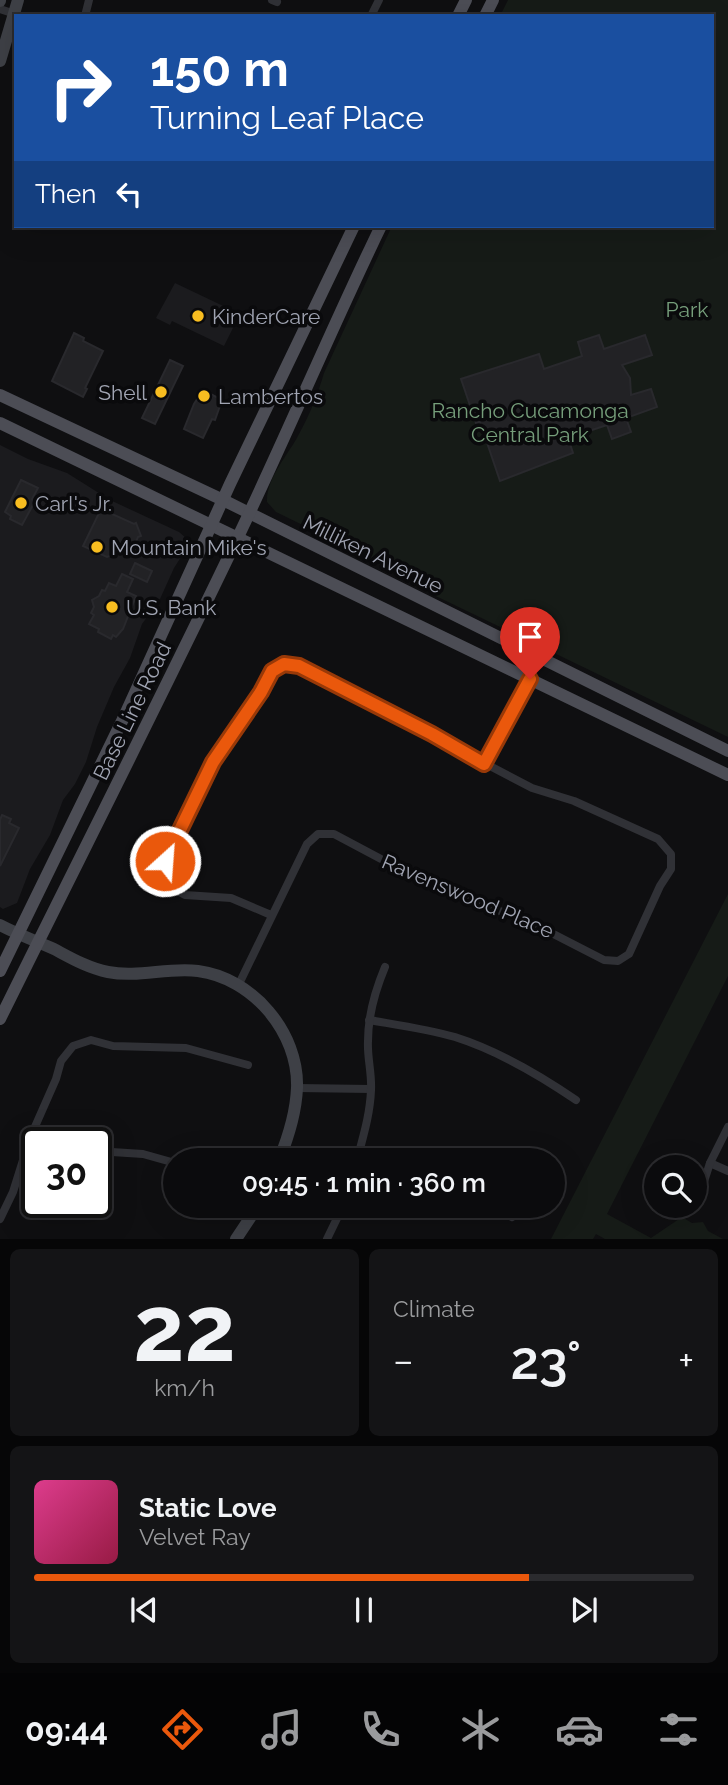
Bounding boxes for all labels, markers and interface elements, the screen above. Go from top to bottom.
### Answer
text: 150 m [150,40,289,97]
icon: right [35,42,126,133]
text: Turning Leaf Place [150,99,424,136]
icon: left [110,175,148,213]
text: Then [35,179,96,209]
park label: Park [666,297,708,322]
place label: KinderCare [212,304,320,329]
marker: KinderCare [190,308,206,324]
place label: Shell [98,380,147,405]
marker: Shell [153,384,169,400]
place label: Lambertos [218,384,323,409]
marker: Lambertos [196,388,212,404]
park label: Rancho Cucamonga Central Park [431,398,629,447]
place label: Carl's Jr. [35,491,112,516]
marker: Carl's Jr. [13,495,29,511]
street label: Milliken Avenue [299,509,447,599]
place label: Mountain Mike's [111,535,267,560]
marker: Mountain Mike's [89,539,105,555]
place label: U.S. Bank [126,595,216,620]
marker: U.S. Bank [104,599,120,615]
pin [500,607,560,679]
icon: arrive [511,618,549,656]
street label: Base Line Road [88,638,176,784]
position arrow [128,824,202,898]
street label: Ravenswood Place [378,849,558,943]
speed limit sign: 30 [21,1127,112,1218]
map controls [644,1155,707,1218]
button: search [644,1155,707,1218]
text: 09:45 · 1 min · 360 m [242,1168,486,1198]
text: 22 [133,1275,236,1382]
text: Climate [393,1295,475,1322]
text: 23° [511,1330,581,1391]
text: − [393,1338,413,1383]
text: + [678,1338,694,1383]
text: km/h [154,1374,215,1401]
text: Static Love [139,1493,277,1523]
text: Velvet Ray [139,1523,251,1550]
icon: previous [125,1591,163,1629]
icon: pause [345,1591,383,1629]
icon: next [565,1591,603,1629]
icon: directions [158,1705,207,1754]
icon: music [257,1705,306,1754]
icon: phone [356,1705,405,1754]
icon: climate [456,1705,505,1754]
icon: car [555,1705,604,1754]
icon: filters [654,1705,703,1754]
text: 09:44 [25,1711,108,1748]

